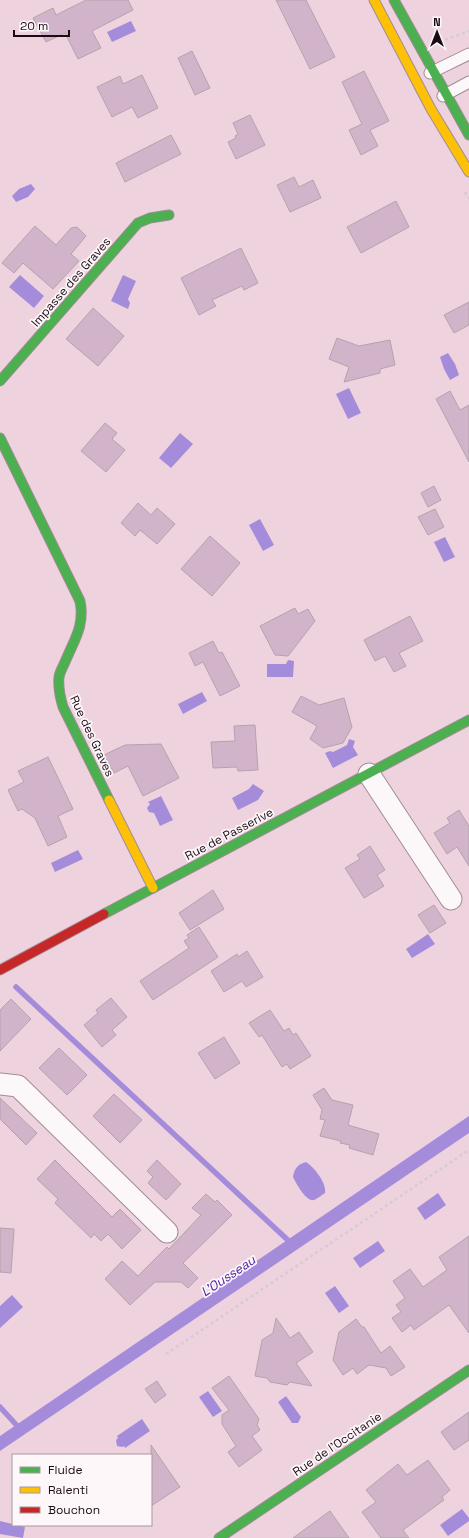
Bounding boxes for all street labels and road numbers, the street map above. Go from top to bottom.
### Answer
street label: Impasse des Graves [28,234,114,330]
street label: Rue des Graves [66,693,118,779]
street label: Rue de Passerive [182,804,276,864]
street label: Rue de l'Occitanie [289,1408,385,1480]

